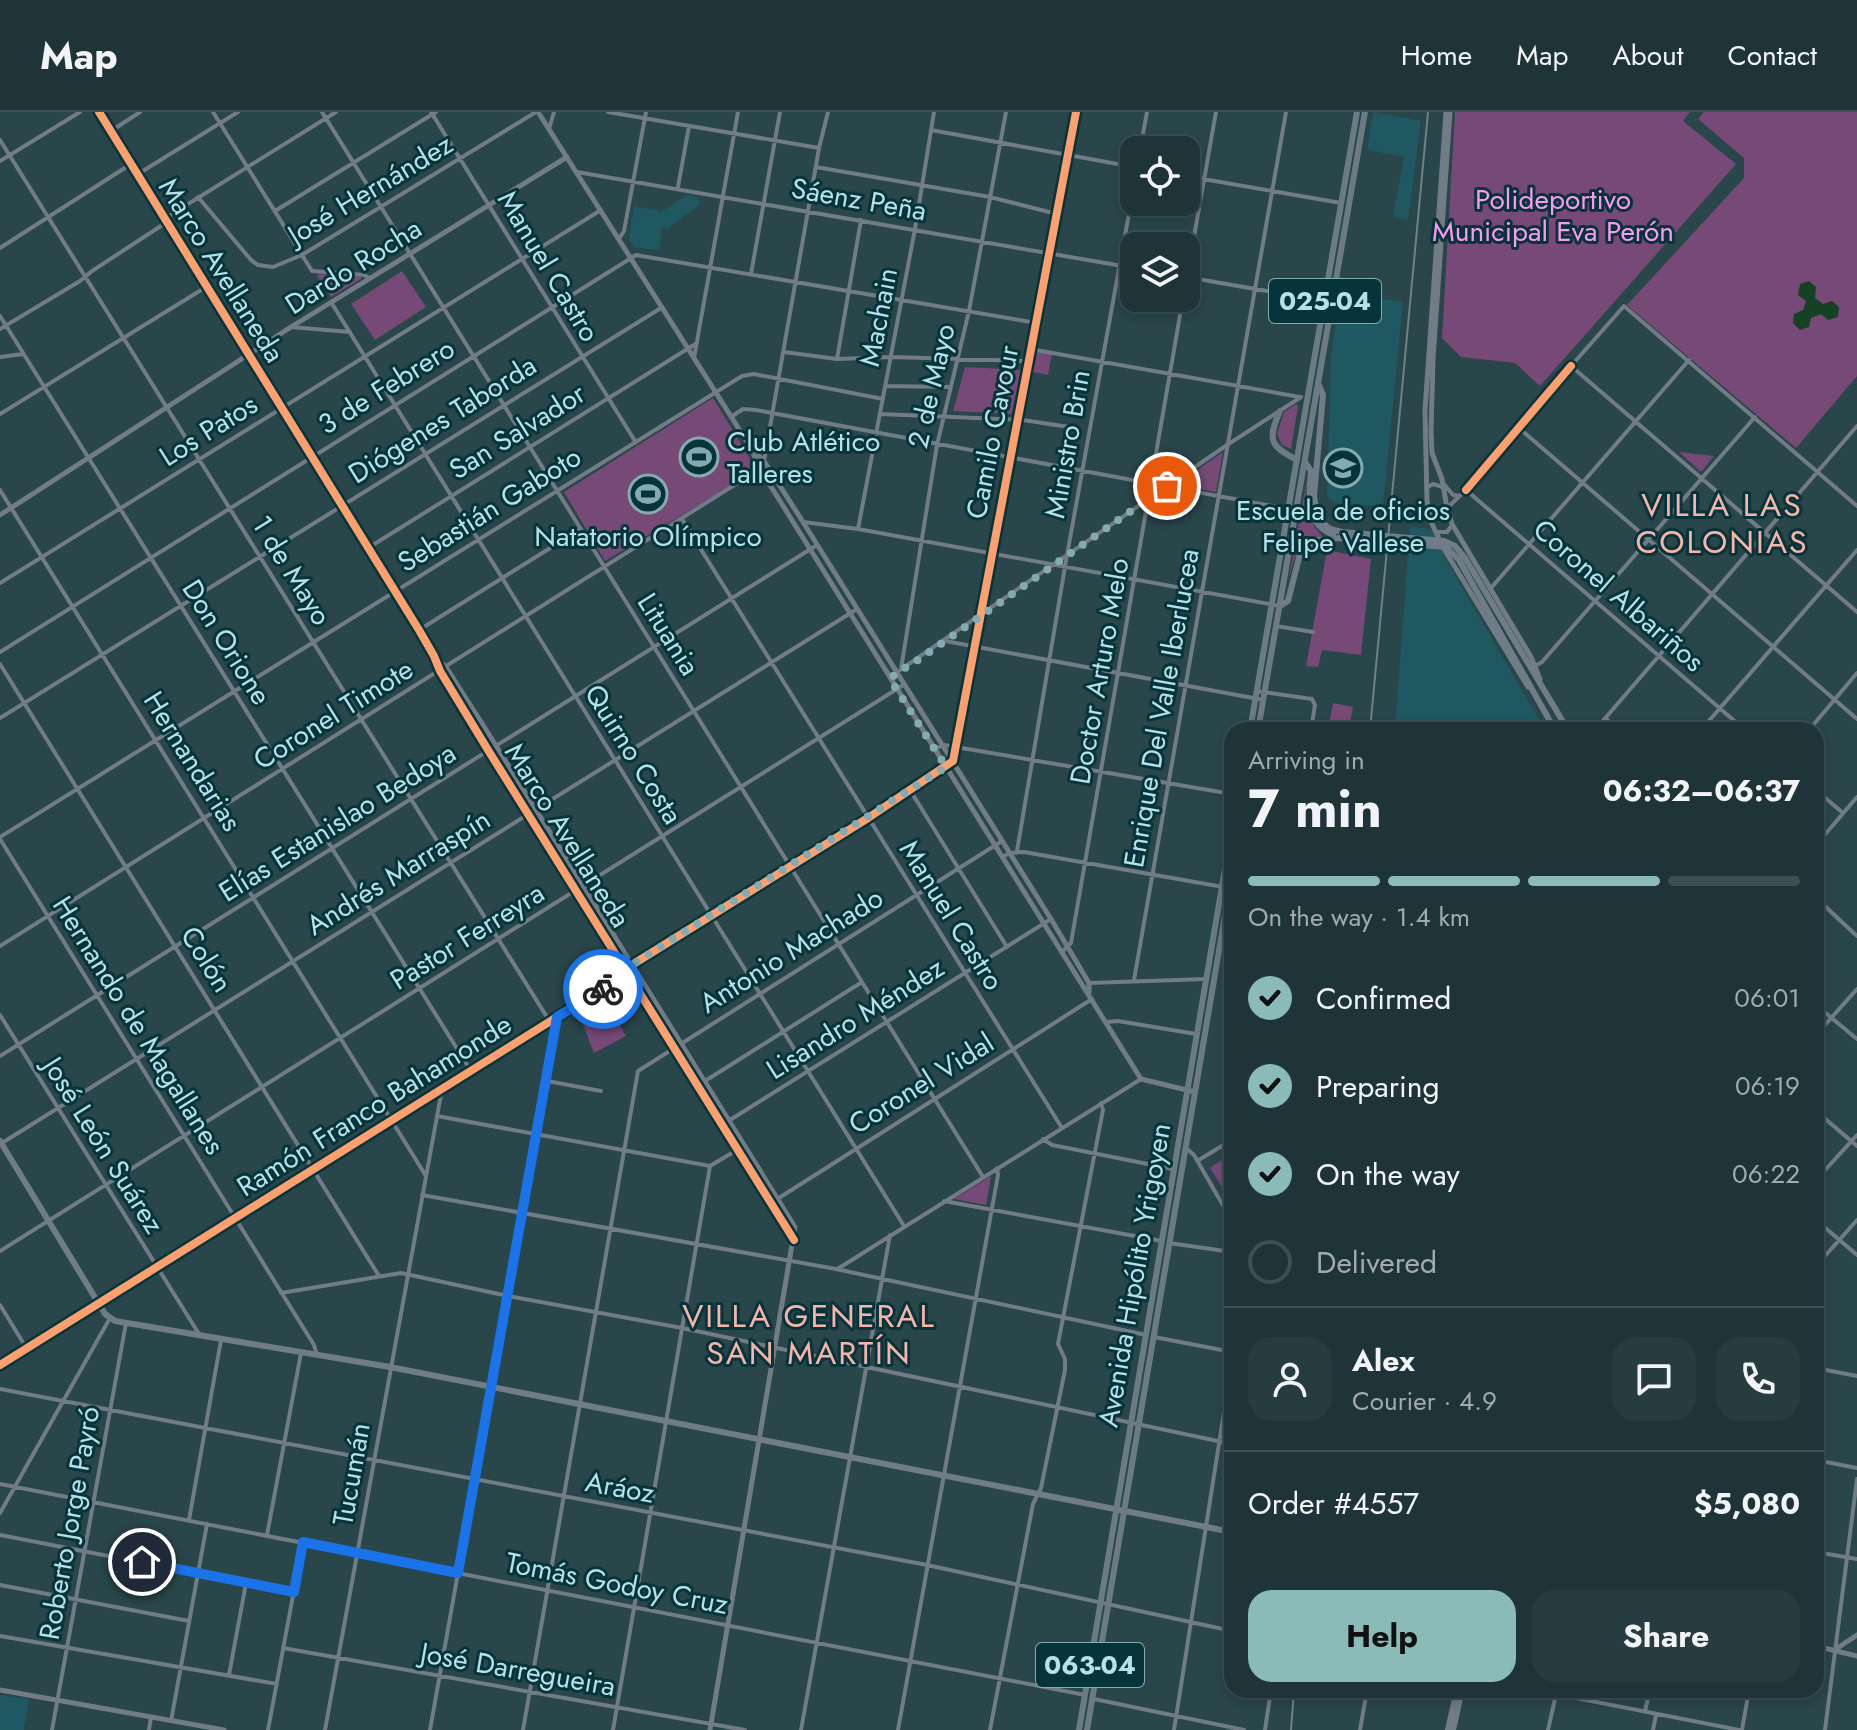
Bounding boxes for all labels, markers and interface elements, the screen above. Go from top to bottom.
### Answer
text: Map [40,28,118,83]
text: Home [1401,35,1472,76]
text: Map [1516,35,1568,76]
text: About [1612,35,1684,76]
text: Contact [1728,35,1817,76]
street label: José Hernández [277,124,461,257]
map controls [1120,136,1200,312]
button: locate [1120,136,1200,216]
street label: Sáenz Peña [788,167,930,232]
street label: Marco Avellaneda [148,170,295,370]
park label: Polideportivo Municipal Eva Perón [1432,179,1674,252]
street label: Manuel Castro [487,183,610,350]
street label: Dardo Rocha [277,208,430,325]
button: layers [1120,232,1200,312]
street label: Machain [849,264,908,370]
road number: 025-04 [1269,279,1381,323]
street label: 2 de Mayo [897,320,966,452]
street label: 3 de Febrero [310,328,462,445]
street label: Camilo Cavour [956,341,1029,522]
street label: Diógenes Taborda [340,345,544,494]
street label: Ministro Brin [1034,367,1101,522]
street label: San Salvador [441,373,594,490]
street label: Los Patos [151,384,265,477]
place label: Club Atlético Talleres [727,421,880,494]
sports icon: Club Atlético Talleres [678,436,720,478]
street label: Sebastián Gaboto [390,437,589,582]
school or university icon: Escuela de oficios Felipe Vallese [1322,447,1364,489]
pin [1133,452,1201,520]
icon: bag [1145,464,1189,508]
sports icon: Natatorio Olímpico [627,473,669,515]
district label: VILLA LAS COLONIAS [1635,482,1809,565]
place label: Escuela de oficios Felipe Vallese [1236,490,1450,563]
street label: 1 de Mayo [242,507,342,633]
street label: Coronel Albariños [1524,509,1713,682]
place label: Natatorio Olímpico [534,516,762,557]
street label: Enrique Del Valle Iberlucea [1113,546,1210,871]
street label: Doctor Arturo Melo [1059,555,1140,787]
street label: Don Orione [172,572,281,713]
street label: Lituania [627,585,710,683]
street label: Coronel Timote [245,649,421,780]
street label: Quirno Costa [574,676,693,832]
street label: Hernandarias [133,683,252,839]
street label: Elías Estanislao Bedoya [211,733,464,912]
street label: Marco Avellaneda [494,735,641,935]
text: Arriving in [1248,741,1365,779]
text: 06:32–06:37 [1603,769,1800,812]
text: 7 min [1248,771,1382,847]
street label: Andrés Marraspín [298,799,498,946]
street label: Manuel Castro [889,832,1014,998]
street label: Pastor Ferreyra [382,873,552,1000]
street label: Antonio Machado [691,877,891,1023]
street label: Hernando de Magallanes [42,888,235,1162]
text: On the way · 1.4 km [1248,898,1470,936]
street label: Colón [170,918,243,1000]
street label: Lisandro Méndez [758,947,952,1090]
courier [563,949,643,1029]
icon: bike [581,967,625,1011]
icon: check [1248,976,1292,1020]
text: Confirmed [1316,977,1451,1020]
text: 06:01 [1734,979,1800,1017]
street label: Ramón Franco Bahamonde [229,1004,520,1207]
street label: Coronel Vidal [841,1022,1002,1144]
street label: José León Suárez [31,1046,174,1242]
icon: check [1248,1064,1292,1108]
text: Preparing [1316,1065,1440,1108]
text: 06:19 [1735,1067,1800,1105]
street label: Avenida Hipólito Yrigoyen [1088,1120,1181,1430]
icon: check [1248,1152,1292,1196]
text: On the way [1316,1153,1460,1196]
text: 06:22 [1732,1155,1800,1193]
text: Delivered [1316,1241,1437,1284]
district label: VILLA GENERAL SAN MARTÍN [682,1293,936,1376]
button: person [1248,1337,1332,1421]
button: chat [1612,1337,1696,1421]
button: phone [1716,1337,1800,1421]
text: Alex [1352,1339,1415,1382]
text: Courier · 4.9 [1352,1382,1497,1420]
street label: Roberto Jorge Payró [29,1403,110,1643]
street label: Tucumán [322,1419,381,1529]
street label: Aráoz [582,1461,658,1514]
text: Order #4557 [1248,1482,1419,1525]
text: $5,080 [1694,1482,1800,1525]
pin [108,1528,176,1596]
icon: home [120,1540,164,1584]
street label: Tomás Godoy Cruz [502,1542,732,1625]
button: Help [1248,1590,1516,1682]
button: Share [1532,1590,1800,1682]
street label: José Darregueira [413,1631,619,1707]
road number: 063-04 [1036,1643,1144,1687]

